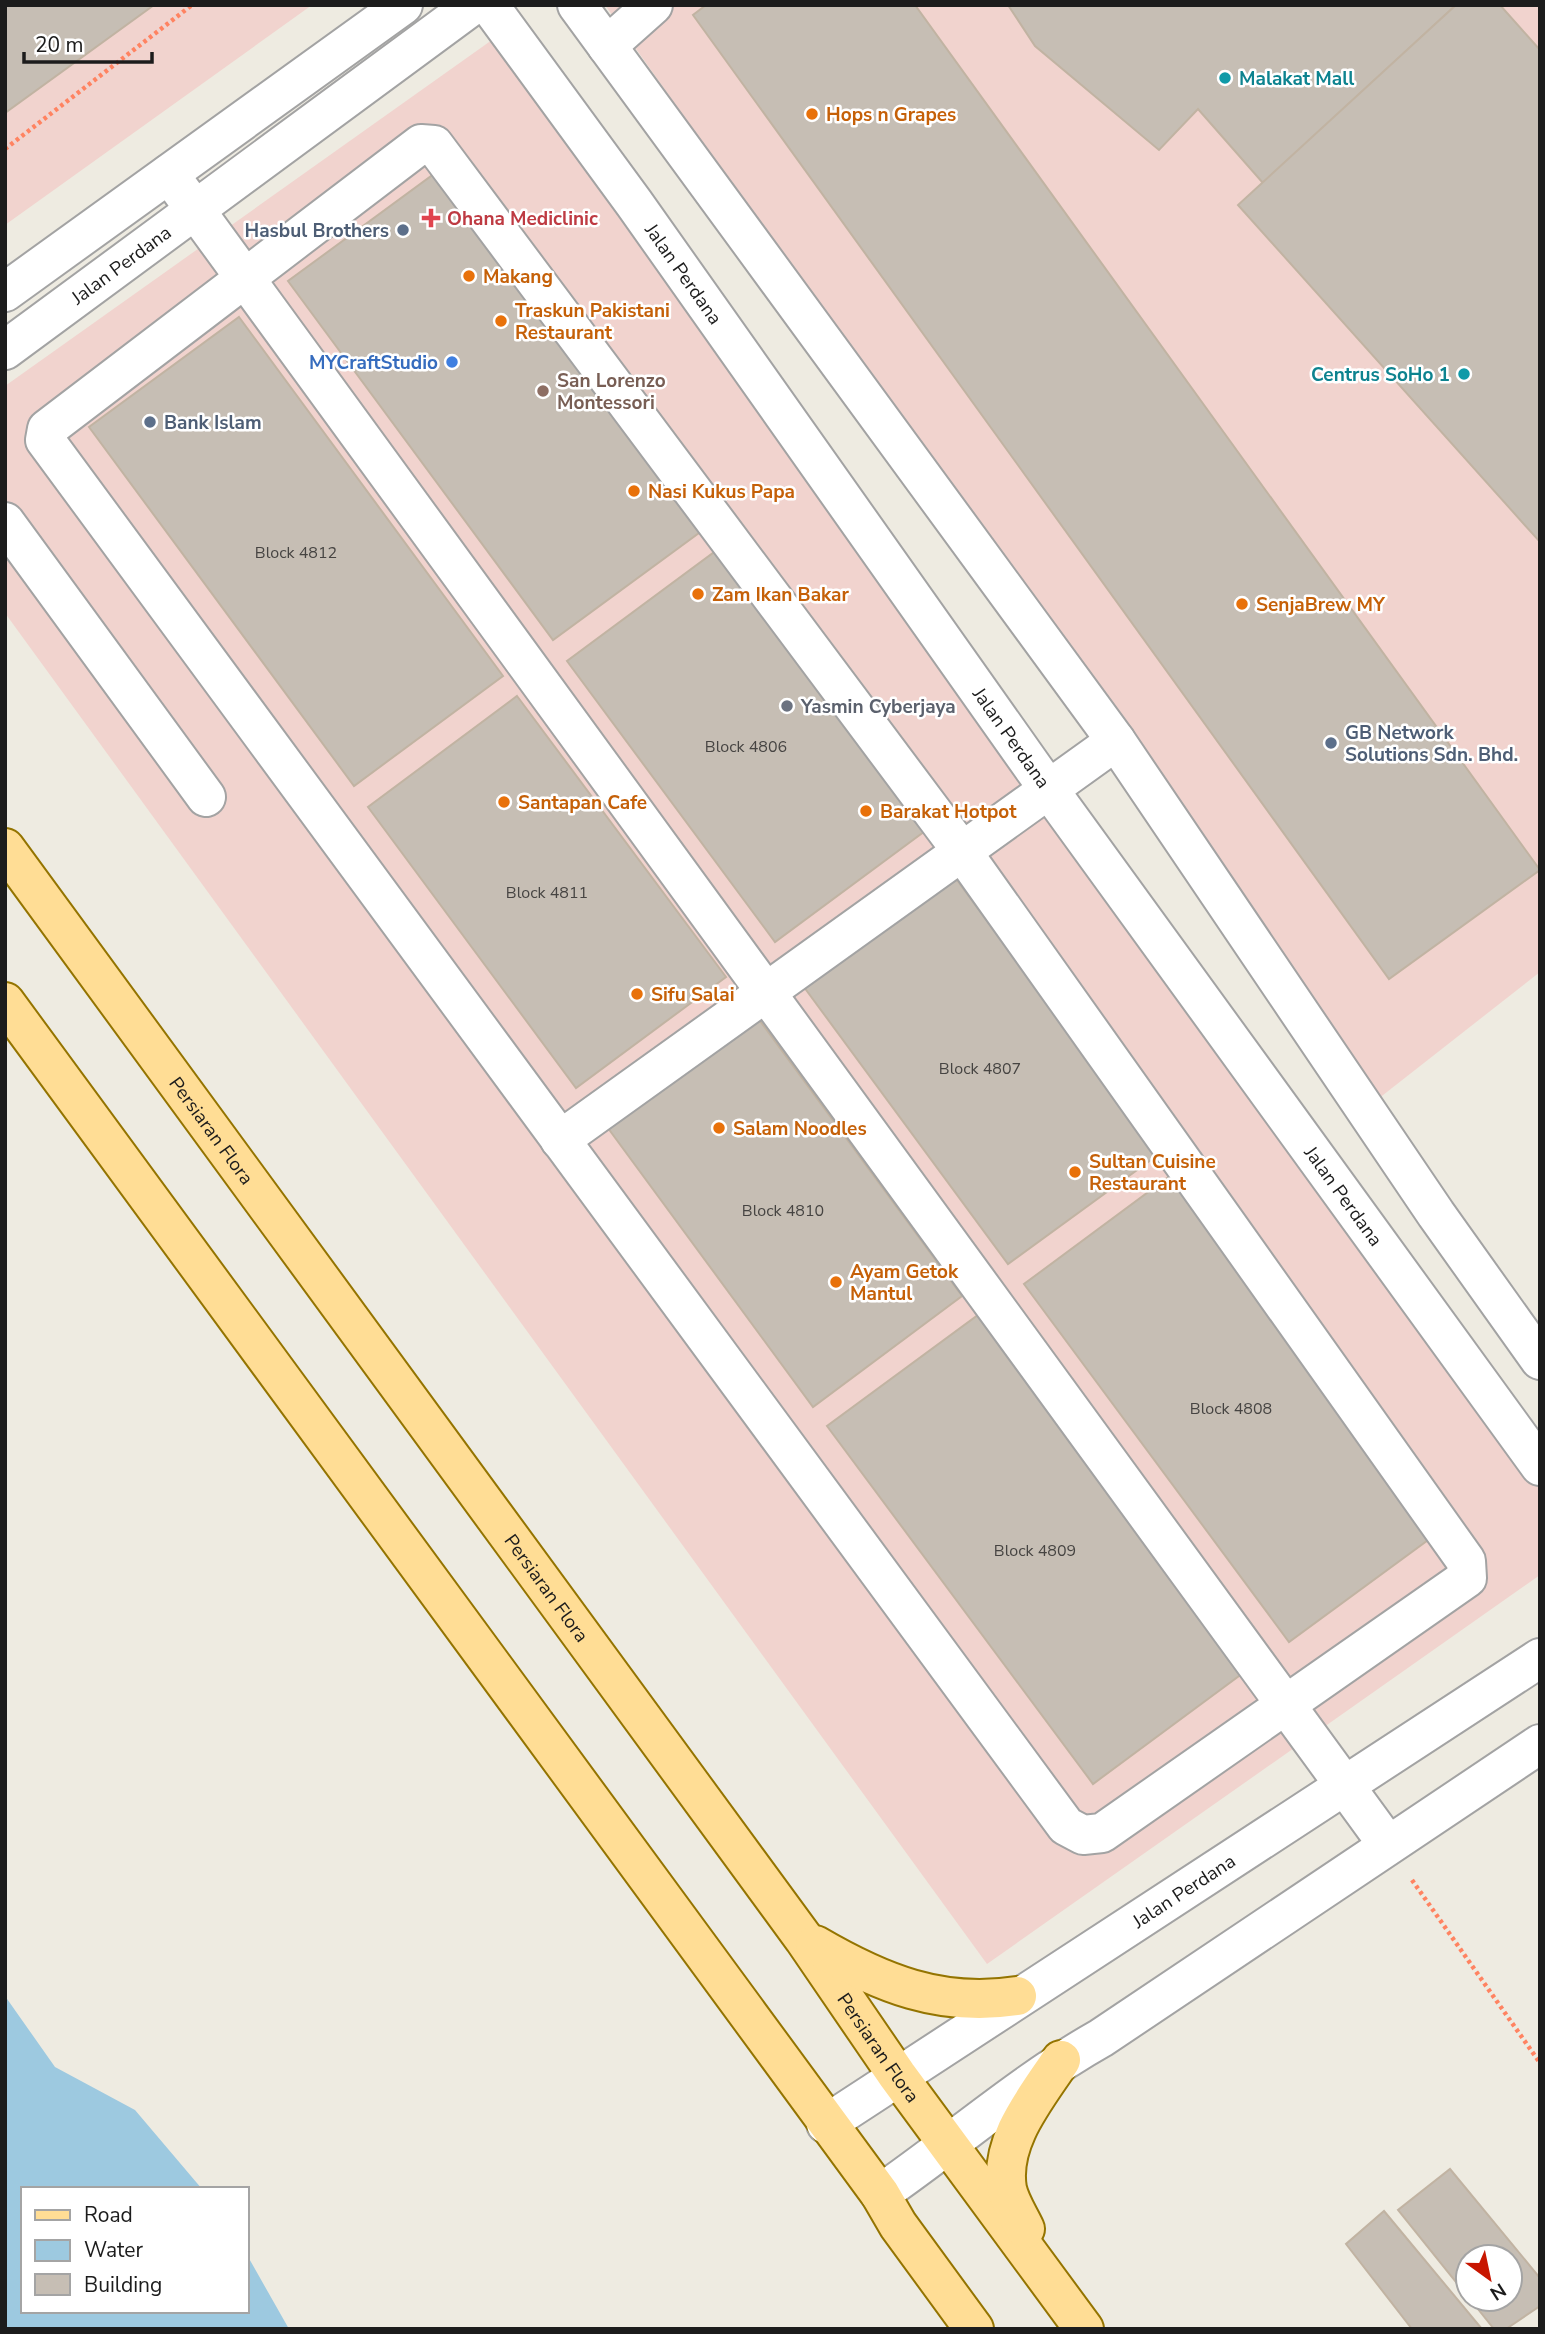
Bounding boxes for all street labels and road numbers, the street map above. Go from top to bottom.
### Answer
street label: Jalan Perdana [638,218,728,330]
street label: Jalan Perdana [65,220,177,311]
street label: Jalan Perdana [966,682,1056,794]
street label: Persiaran Flora [163,1072,259,1190]
street label: Jalan Perdana [1297,1140,1388,1252]
street label: Persiaran Flora [498,1529,594,1648]
street label: Jalan Perdana [1127,1848,1241,1935]
street label: Persiaran Flora [831,1988,925,2108]

